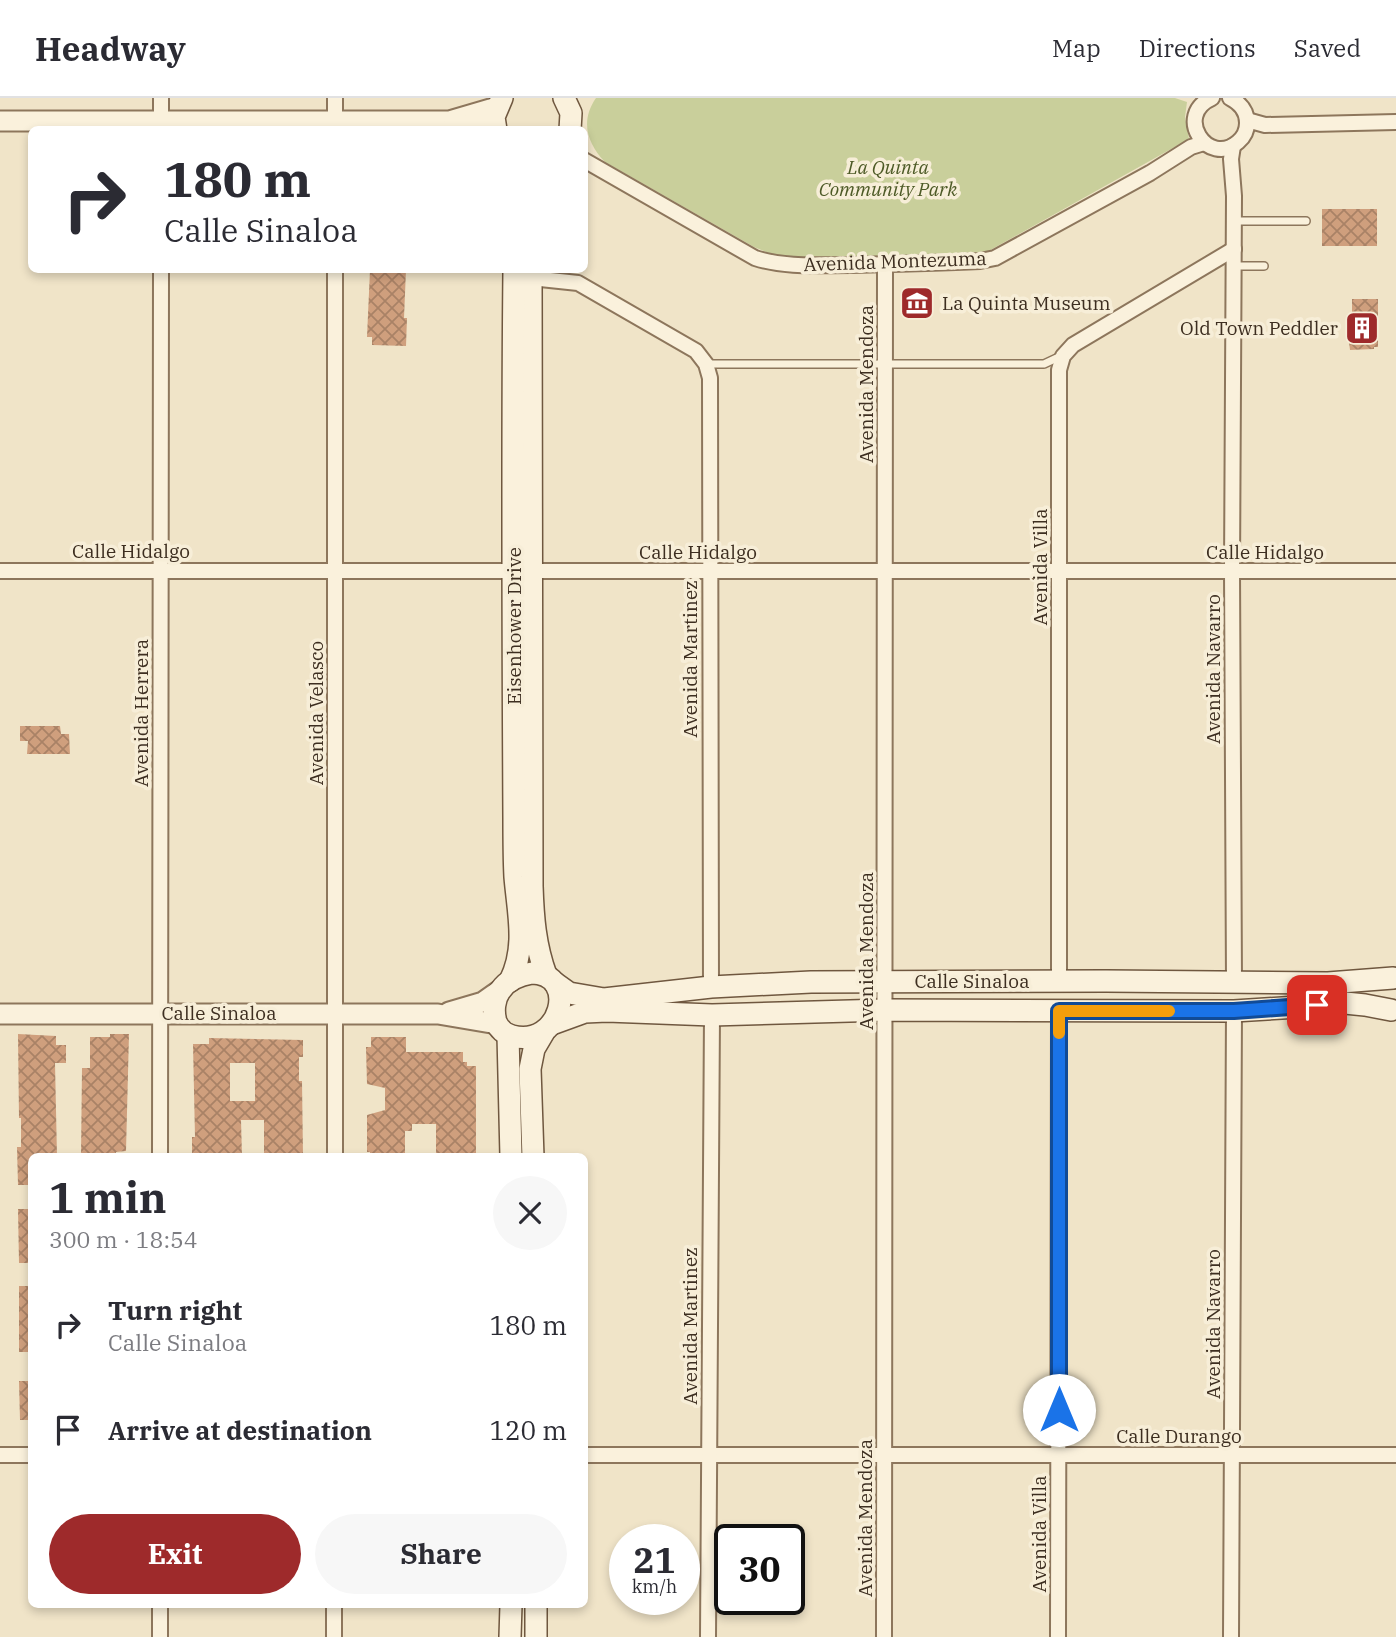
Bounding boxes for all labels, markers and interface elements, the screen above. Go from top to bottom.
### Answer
text: Headway [35,27,186,70]
text: Map [1052,32,1101,64]
text: Directions [1139,32,1256,64]
text: Saved [1294,32,1361,64]
text: 180 m [164,147,311,210]
icon: right [49,154,140,245]
park label: La Quinta Community Park [819,155,958,201]
text: Calle Sinaloa [164,209,358,251]
street label: Avenida Montezuma [803,246,987,276]
museum icon: La Quinta Museum [898,284,936,322]
place label: La Quinta Museum [942,291,1111,315]
street label: Avenida Mendoza [854,305,878,463]
building icon: Old Town Peddler [1343,309,1381,347]
place label: Old Town Peddler [1180,316,1339,340]
street label: Avenida Villa [1028,508,1052,626]
street label: Calle Hidalgo [72,539,190,563]
street label: Calle Hidalgo [639,540,757,564]
street label: Calle Hidalgo [1206,540,1324,564]
street label: Eisenhower Drive [502,547,526,705]
street label: Avenida Martinez [678,580,702,738]
street label: Avenida Navarro [1201,594,1225,744]
street label: Avenida Herrera [129,639,153,787]
street label: Avenida Velasco [304,641,328,785]
street label: Avenida Mendoza [854,872,878,1030]
street label: Calle Sinaloa [914,969,1030,993]
pin [1287,975,1347,1035]
icon: arrive [1298,986,1336,1024]
street label: Calle Sinaloa [161,1001,277,1025]
text: 1 min [49,1170,167,1225]
button: close [493,1176,567,1250]
text: 300 m · 18:54 [49,1224,198,1254]
street label: Avenida Martinez [678,1247,702,1405]
street label: Avenida Navarro [1201,1249,1225,1399]
text: Turn right [108,1293,242,1327]
icon: right [49,1306,87,1344]
text: 180 m [489,1308,567,1342]
text: Calle Sinaloa [108,1327,247,1357]
position arrow [1022,1373,1096,1447]
icon: arrive [49,1411,87,1449]
text: Arrive at destination [108,1413,372,1447]
text: 120 m [489,1413,567,1447]
street label: Calle Durango [1116,1424,1242,1448]
street label: Avenida Mendoza [853,1439,877,1597]
street label: Avenida Villa [1027,1475,1051,1593]
button: Exit [49,1514,301,1594]
button: Share [315,1514,567,1594]
speed limit sign: 30 [714,1524,805,1615]
text: 21 [633,1537,676,1583]
text: km/h [632,1575,677,1598]

